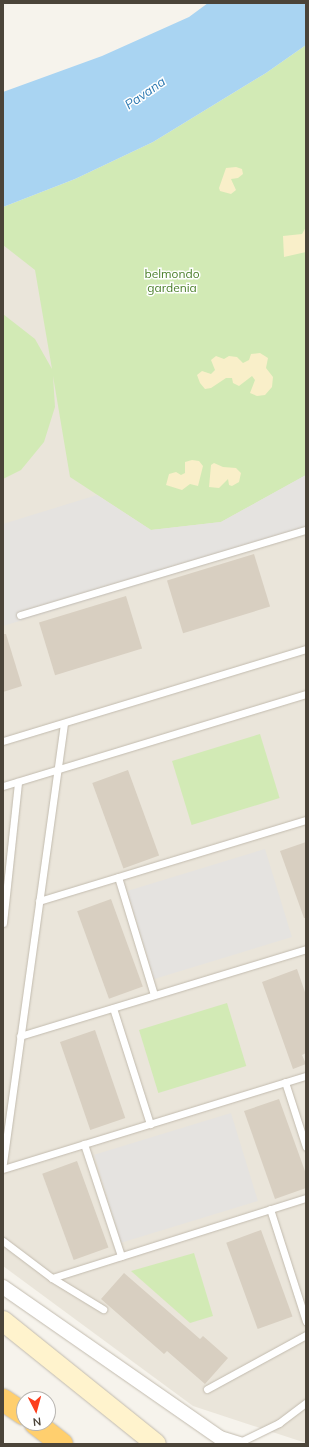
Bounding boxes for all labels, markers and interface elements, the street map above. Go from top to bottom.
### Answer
water label: Pavana [122,73,168,113]
park label: belmondo gardenia [144,267,200,295]
north arrow [16,1391,56,1431]
text: N [32,1415,42,1429]

